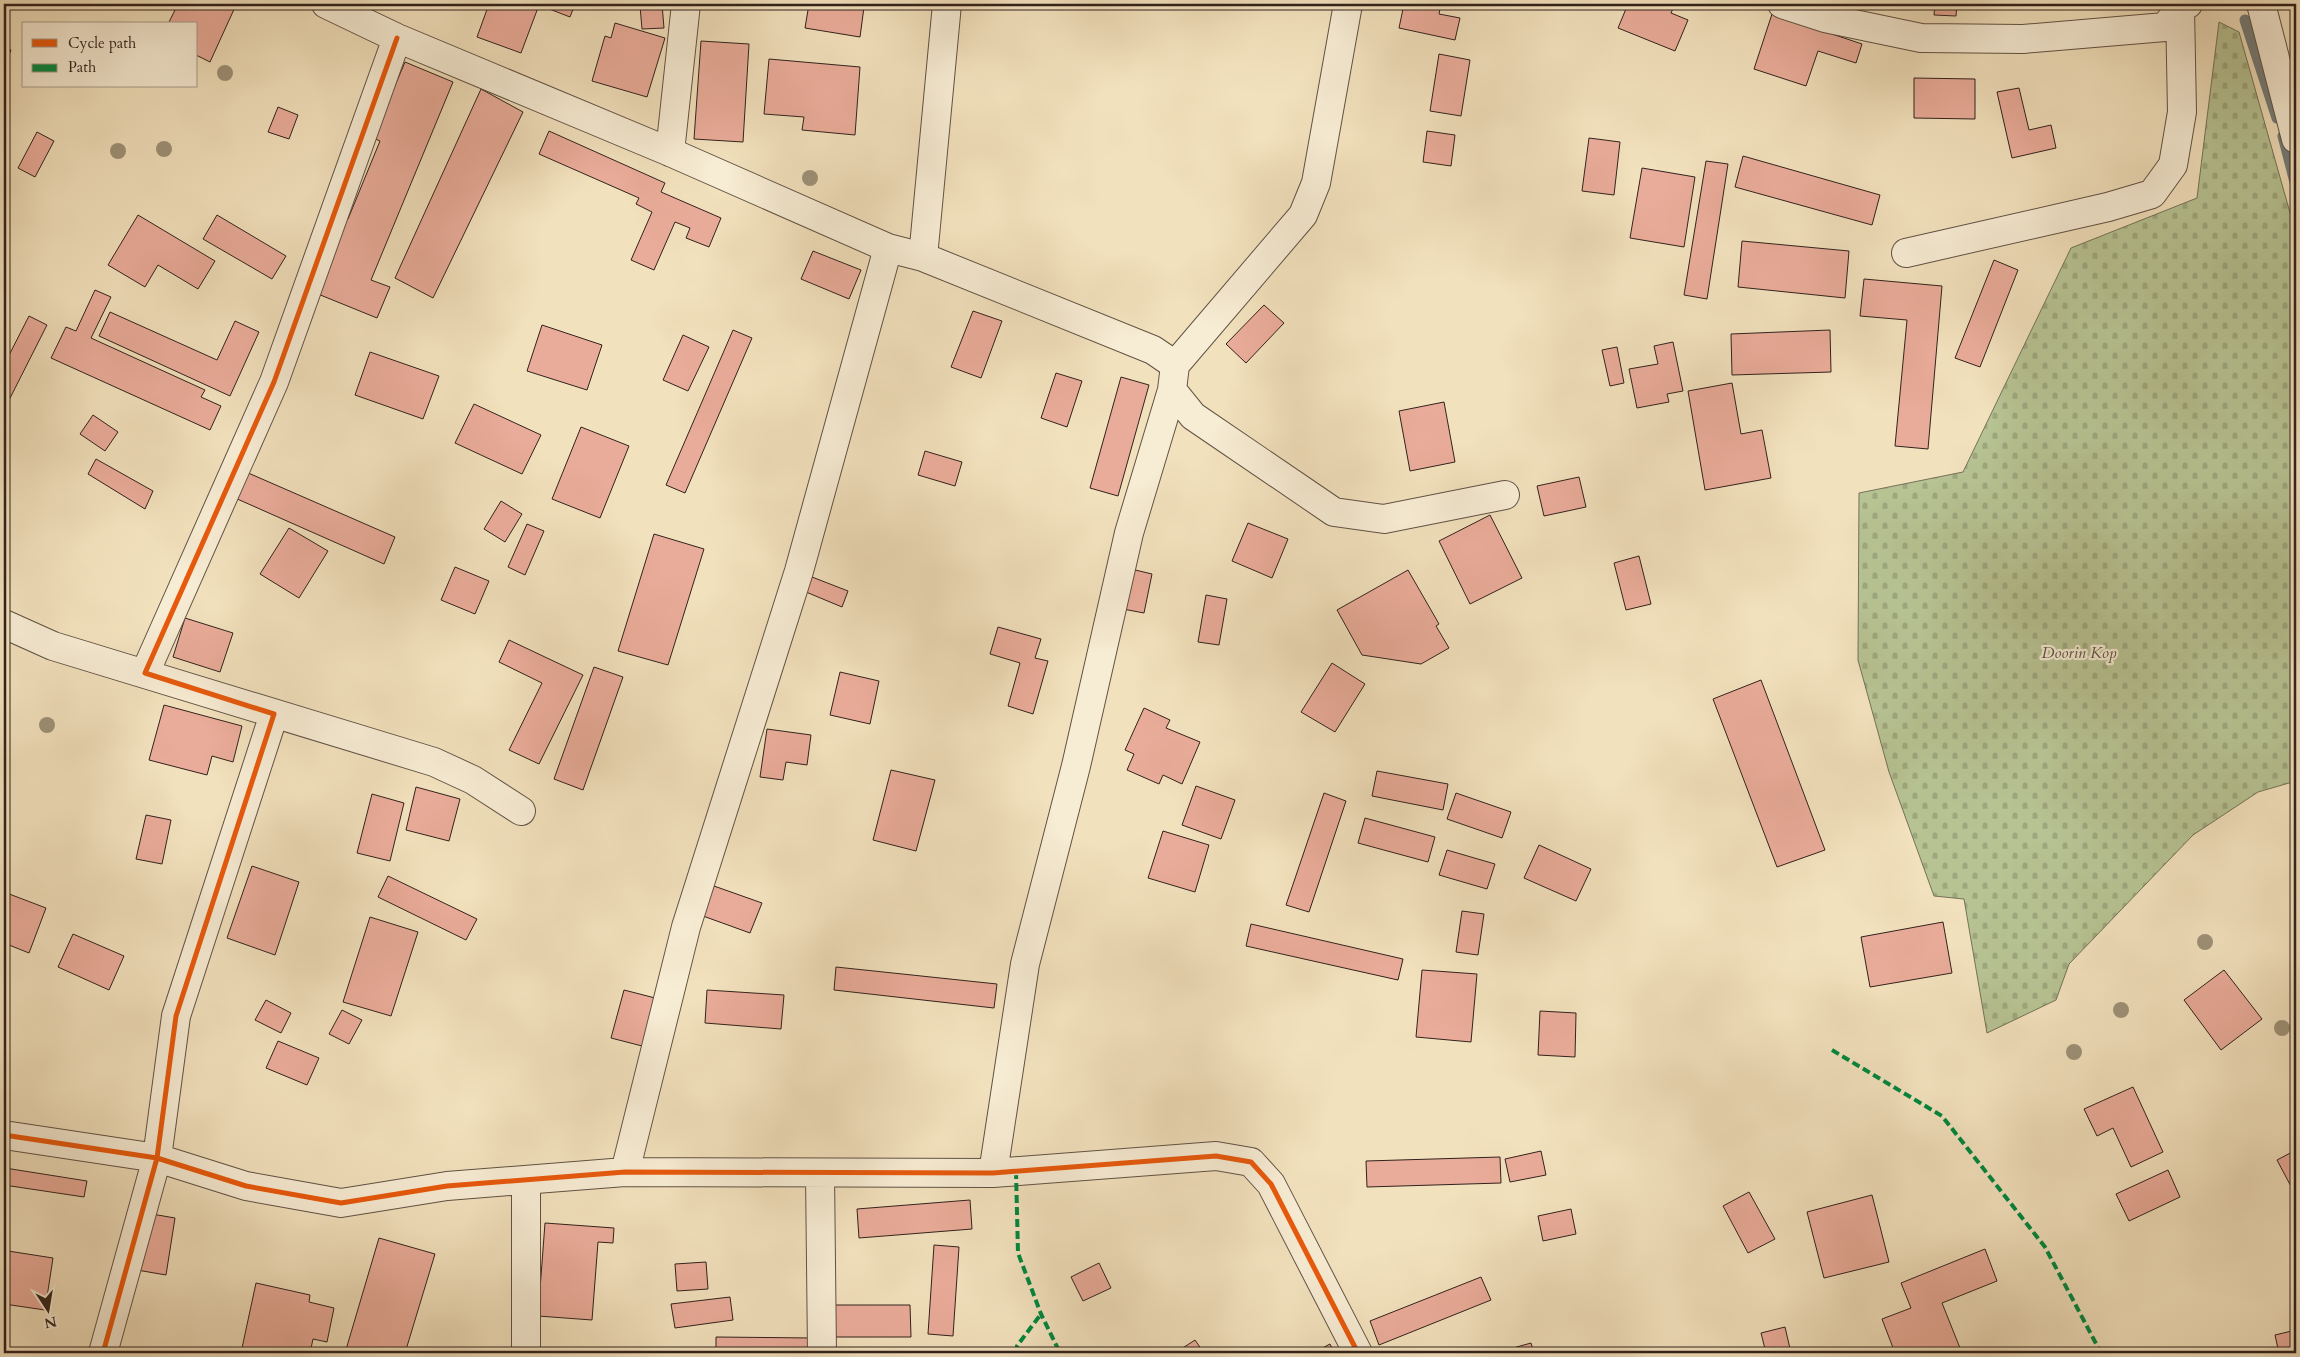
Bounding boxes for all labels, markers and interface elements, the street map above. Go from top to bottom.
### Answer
legend [22,22,198,88]
text: Cycle path [68,33,137,53]
text: Path [68,57,97,77]
park label: Doorin Kop [2041,642,2117,664]
north arrow [22,1284,72,1334]
text: N [43,1312,59,1333]

